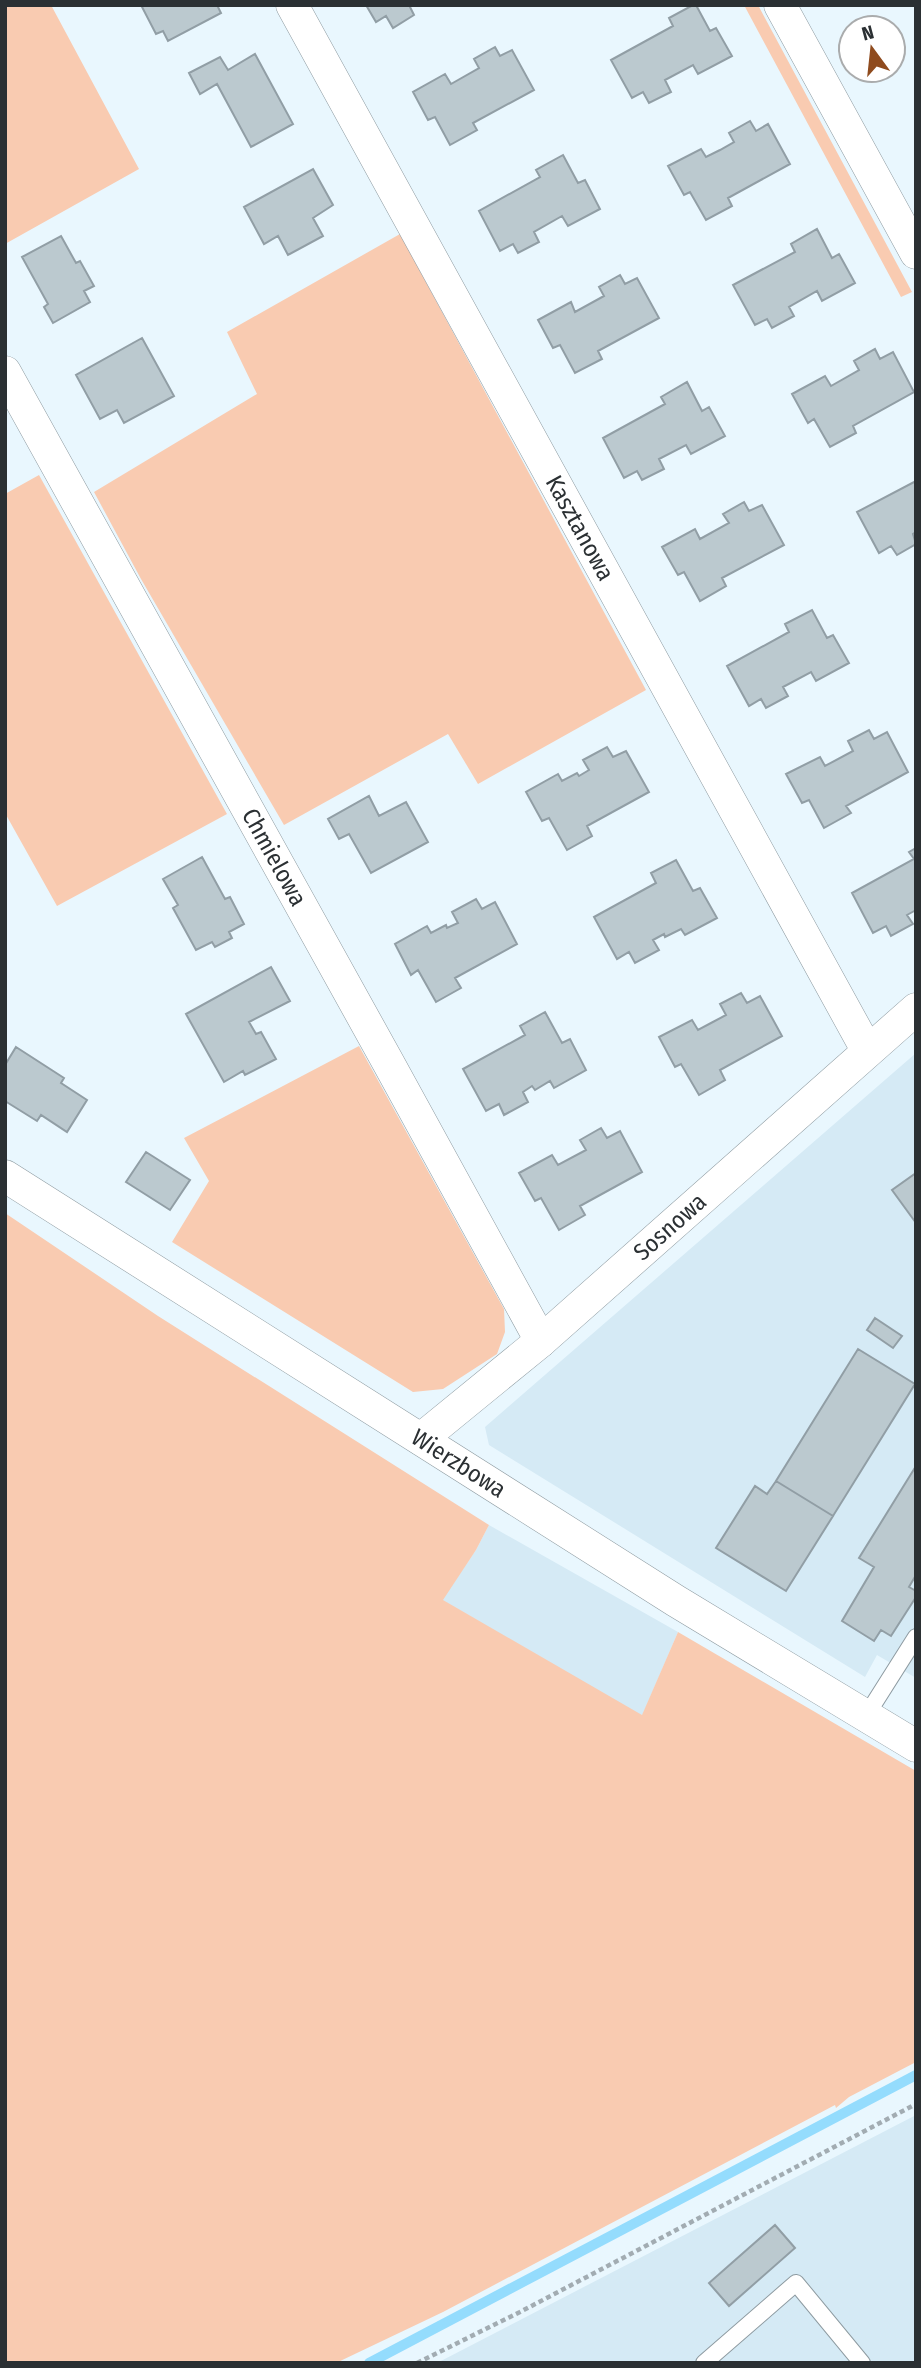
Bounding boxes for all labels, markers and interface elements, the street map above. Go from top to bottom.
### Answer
north arrow [837,14,907,84]
text: N [859,20,876,46]
street label: Kasztanowa [540,471,620,586]
street label: Chmielowa [236,804,313,911]
street label: Sosnowa [628,1188,712,1266]
street label: Wierzbowa [406,1423,511,1504]

